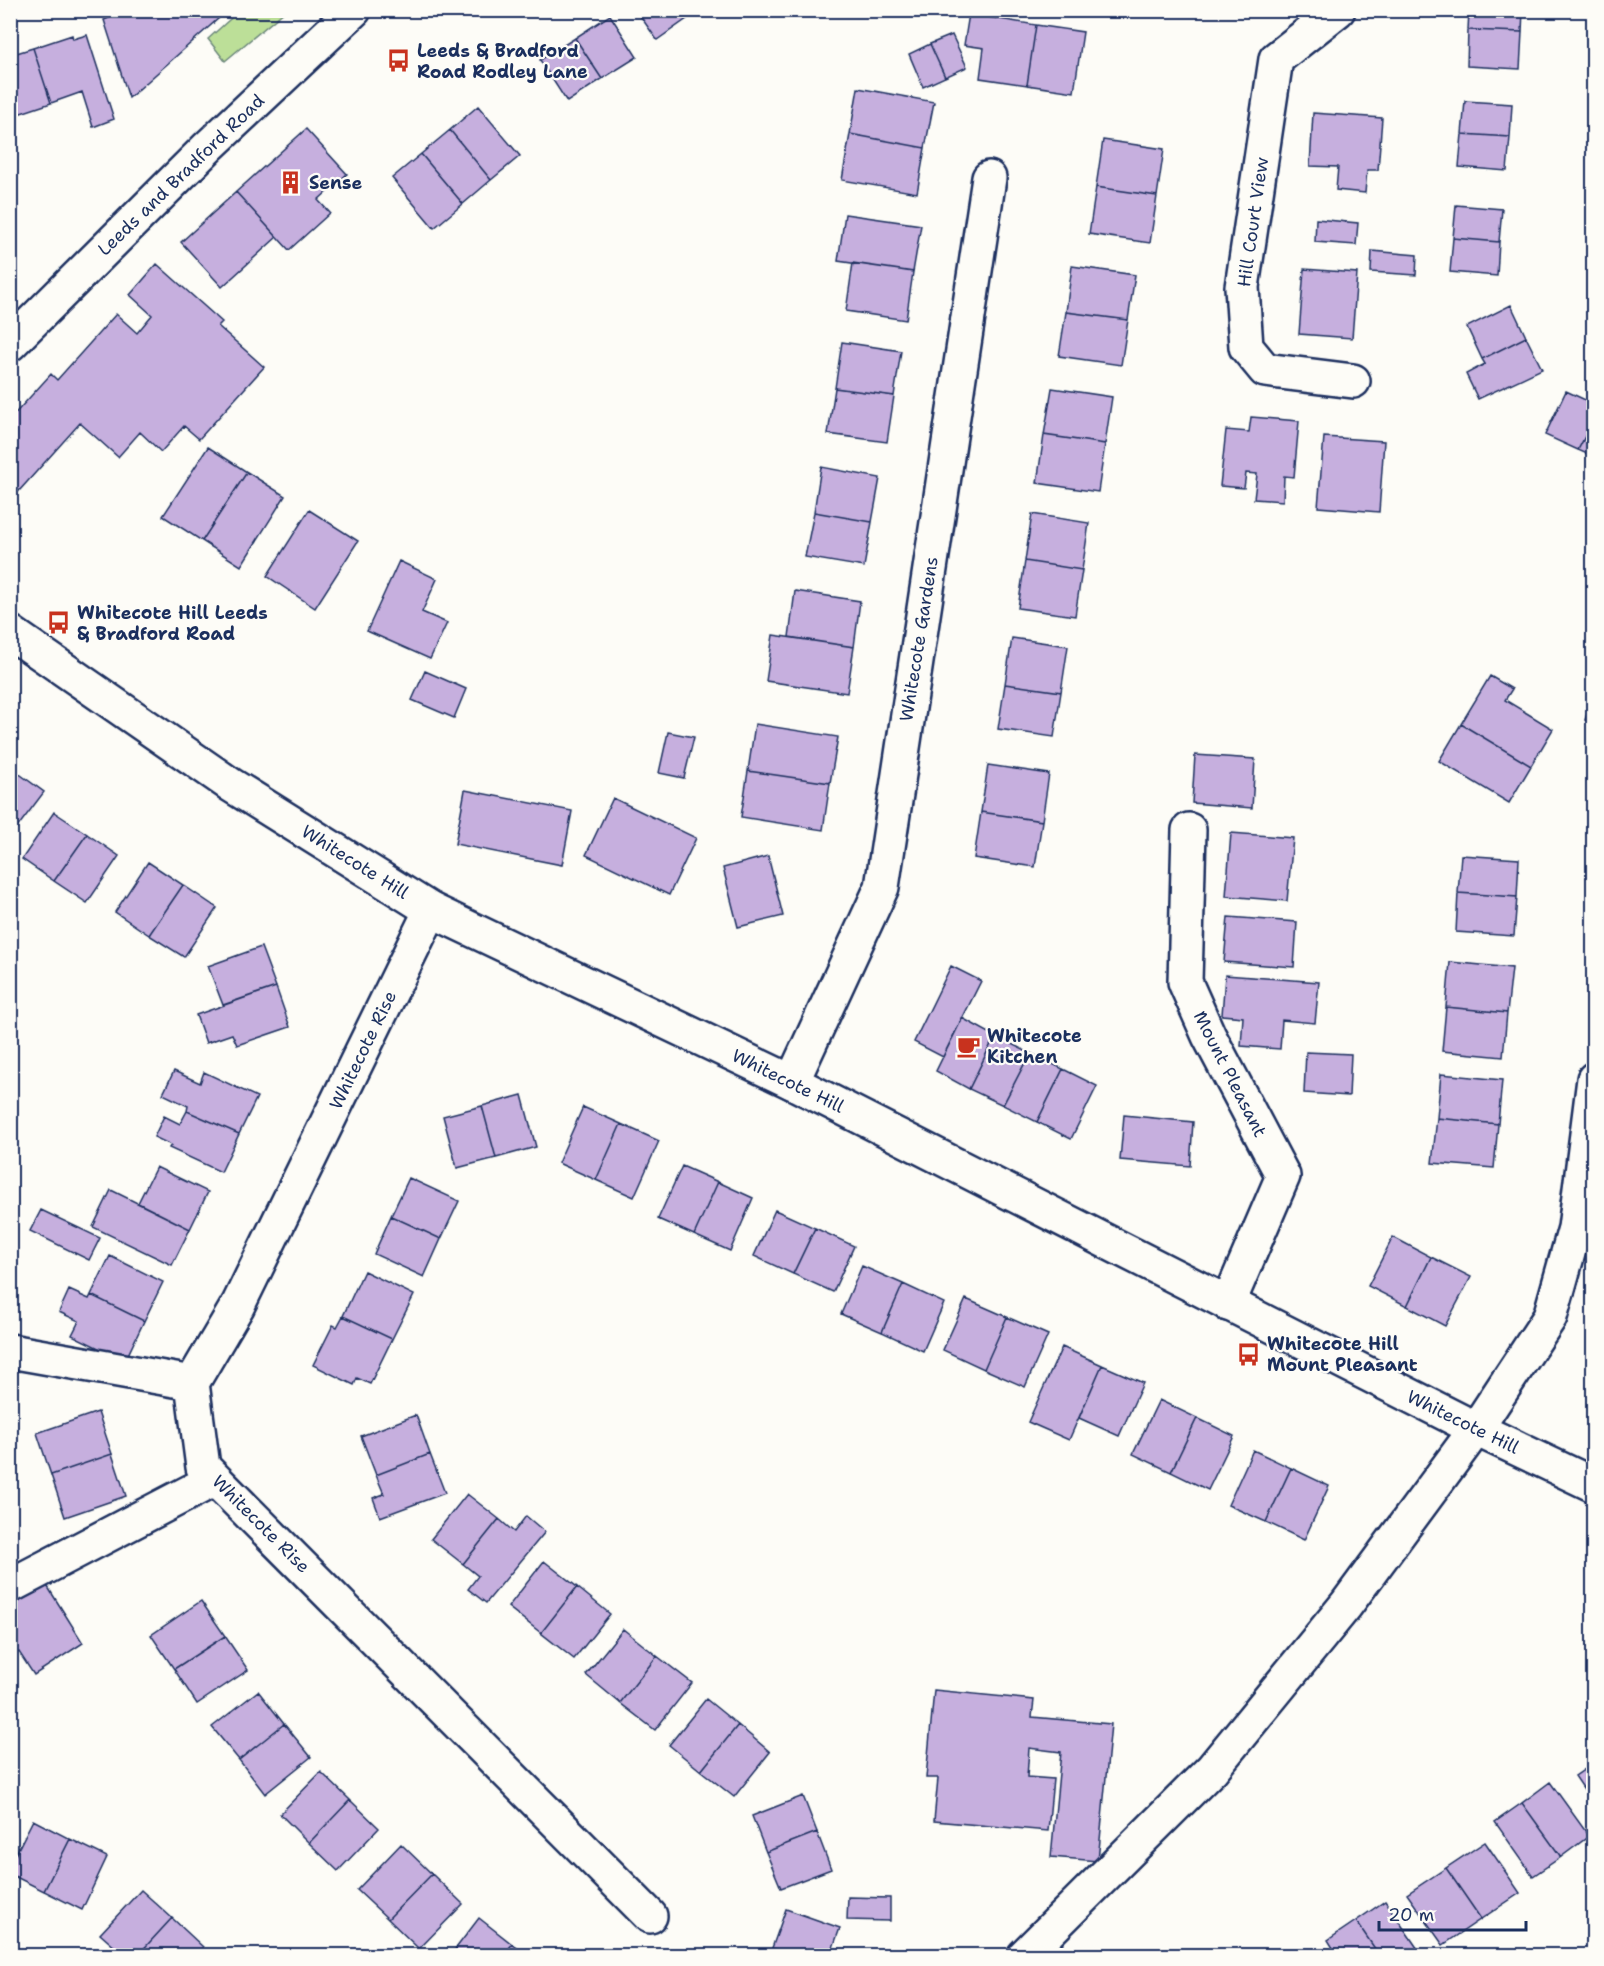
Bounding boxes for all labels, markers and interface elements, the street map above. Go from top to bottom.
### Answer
place label: Leeds & Bradford Road Rodley Lane [417,39,588,84]
bus stop icon: Leeds & Bradford Road Rodley Lane [386,48,412,74]
street label: Leeds and Bradford Road [92,89,270,261]
street label: Hill Court View [1232,155,1274,289]
building icon: Sense [278,170,304,196]
place label: Sense [309,171,362,195]
street label: Whitecote Gardens [894,555,944,723]
place label: Whitecote Hill Leeds & Bradford Road [77,601,268,646]
bus stop icon: Whitecote Hill Leeds & Bradford Road [46,610,72,636]
street label: Whitecote Hill [297,819,414,905]
street label: Whitecote Rise [324,987,402,1113]
street label: Mount Pleasant [1188,1007,1272,1141]
place label: Whitecote Kitchen [987,1024,1082,1069]
cafe icon: Whitecote Kitchen [956,1033,982,1059]
street label: Whitecote Hill [728,1043,849,1119]
place label: Whitecote Hill Mount Pleasant [1267,1332,1418,1377]
bus stop icon: Whitecote Hill Mount Pleasant [1236,1341,1262,1367]
street label: Whitecote Hill [1403,1384,1524,1460]
street label: Whitecote Rise [207,1470,315,1578]
scale bar [1379,1894,1526,1932]
text: 20 m [1388,1903,1434,1927]

